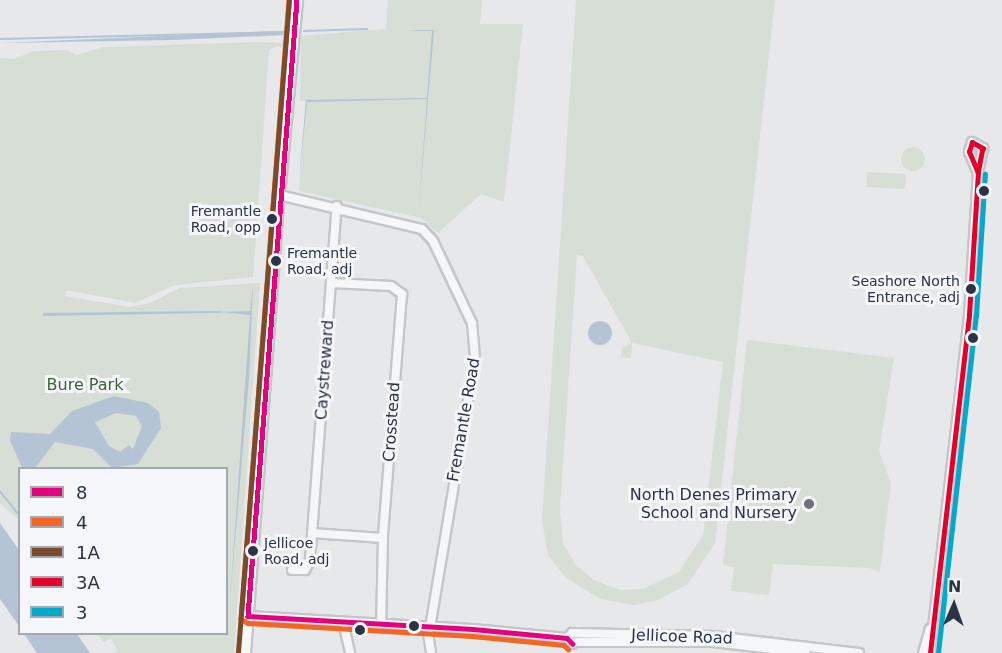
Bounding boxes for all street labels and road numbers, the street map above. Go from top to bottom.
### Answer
street label: Caystreward [312,319,338,421]
street label: Fremantle Road [444,357,484,483]
street label: Crosstead [380,381,404,463]
street label: Jellicoe Road [631,626,733,648]

